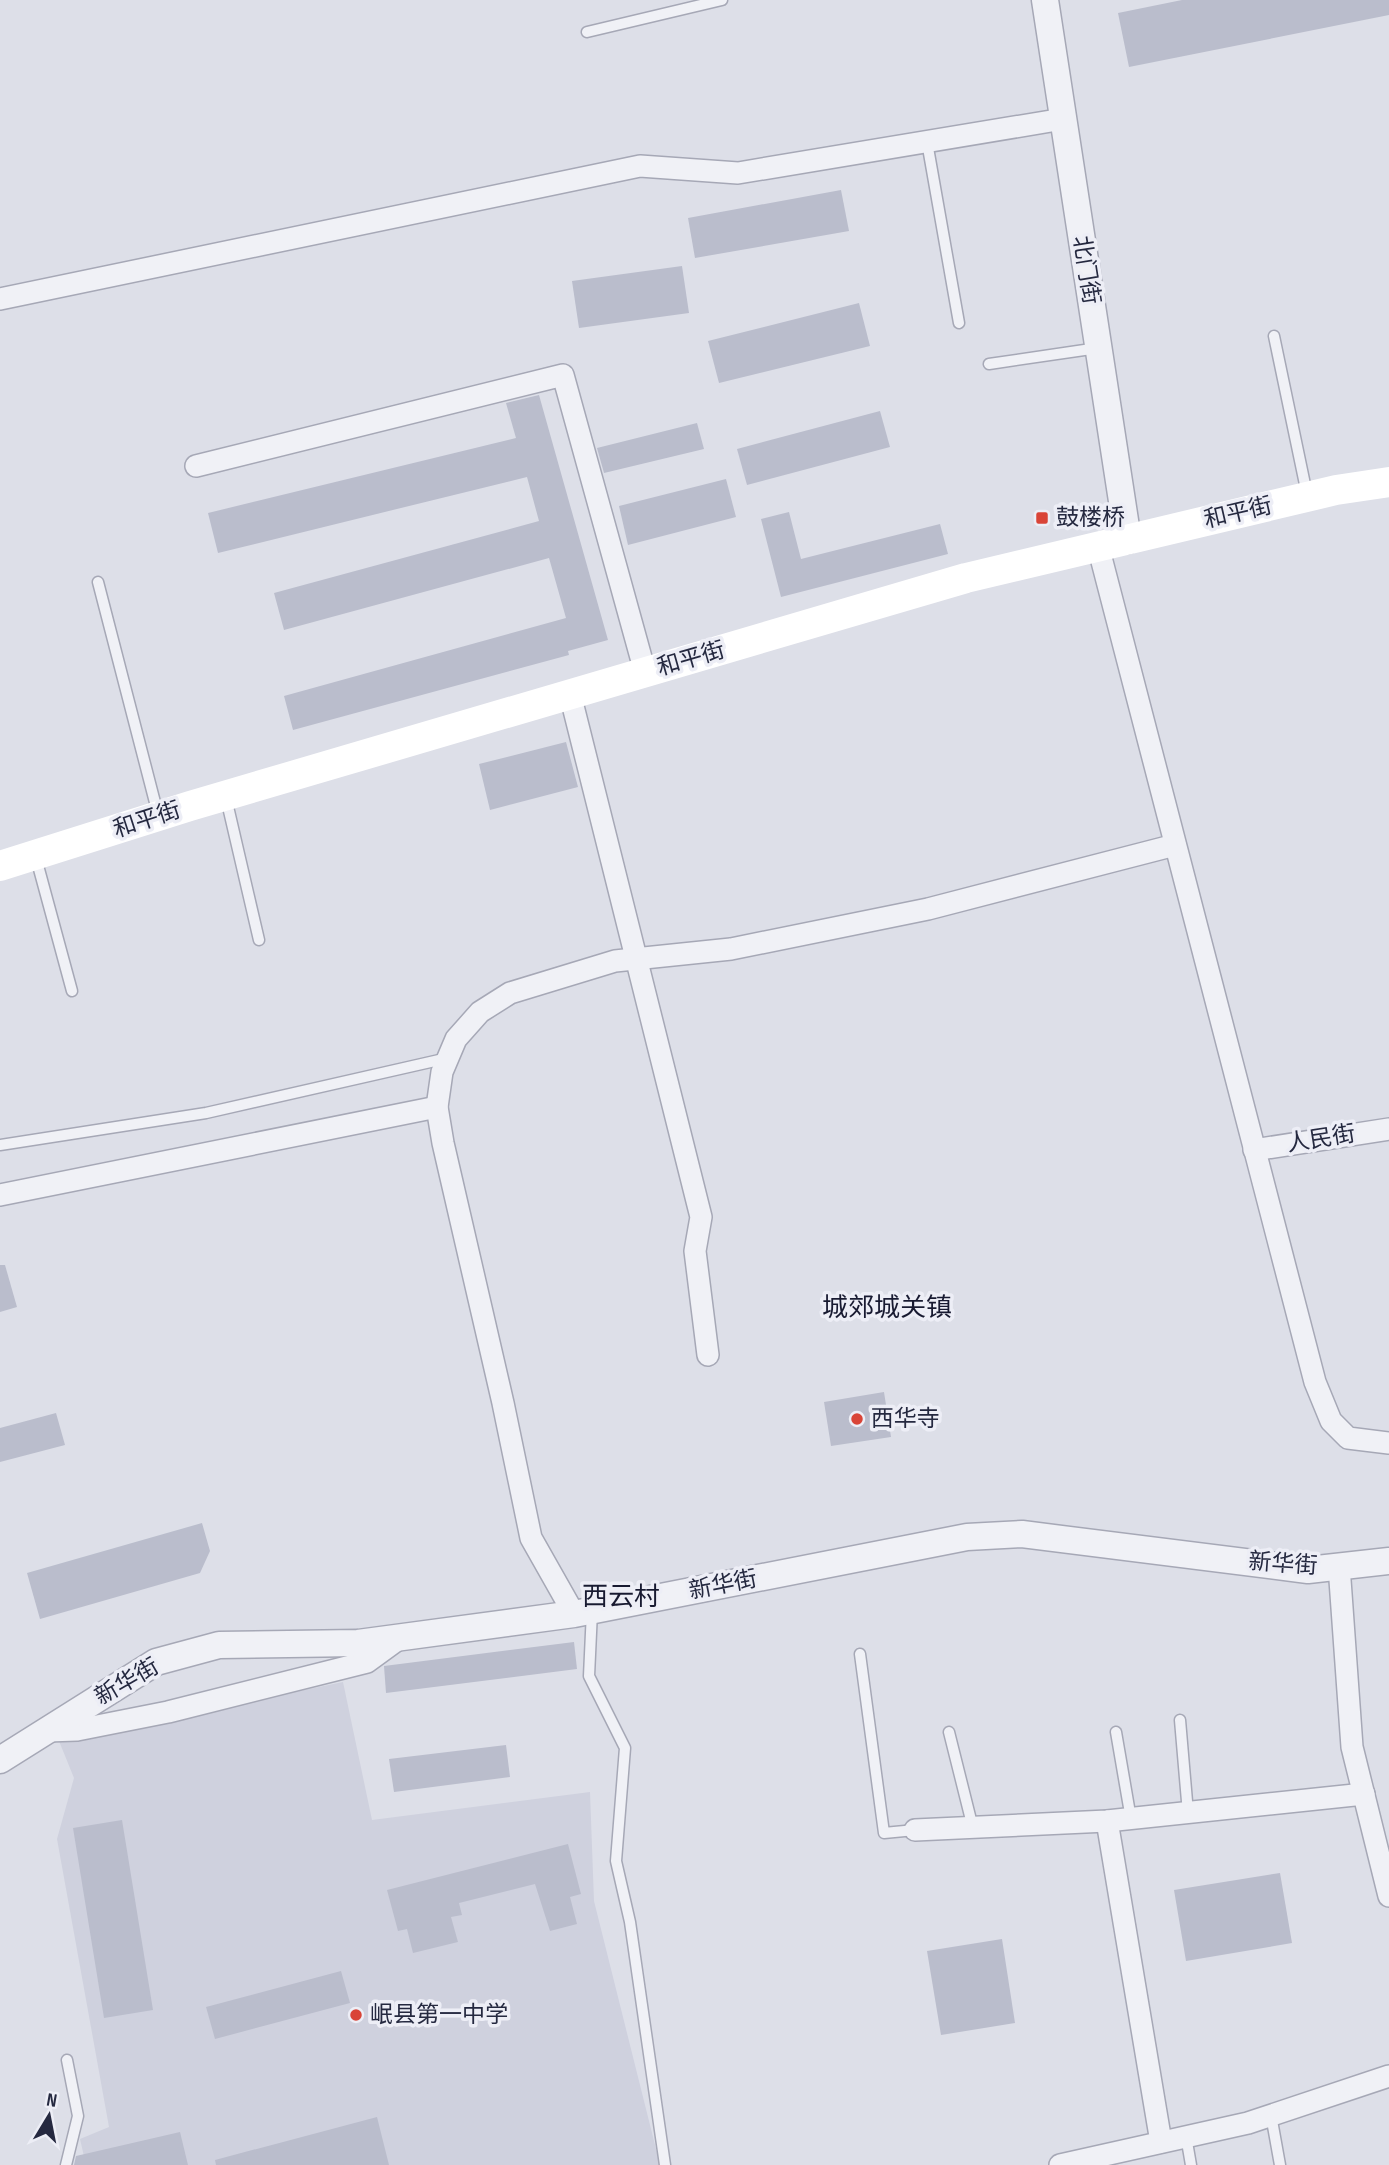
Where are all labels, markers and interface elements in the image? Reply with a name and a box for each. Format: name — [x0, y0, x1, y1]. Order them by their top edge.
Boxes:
street label: 北门街 — [1067, 234, 1105, 306]
street label: 和平街 — [1201, 492, 1275, 534]
place label: 鼓楼桥 — [1056, 504, 1125, 532]
marker: 鼓楼桥 — [1034, 510, 1050, 526]
street label: 和平街 — [654, 636, 728, 682]
street label: 和平街 — [110, 796, 184, 844]
street label: 人民街 — [1285, 1120, 1357, 1158]
district label: 城郊城关镇 — [822, 1293, 952, 1324]
place label: 西华寺 — [871, 1405, 940, 1433]
marker: 西华寺 — [849, 1411, 865, 1427]
street label: 新华街 — [1248, 1548, 1318, 1580]
street label: 新华街 — [686, 1565, 760, 1605]
district label: 西云村 — [582, 1582, 660, 1613]
street label: 新华街 — [90, 1653, 164, 1711]
place label: 岷县第一中学 — [370, 2001, 508, 2029]
marker: 岷县第一中学 — [348, 2007, 364, 2023]
north arrow — [14, 2081, 84, 2151]
text: N — [45, 2089, 59, 2113]

